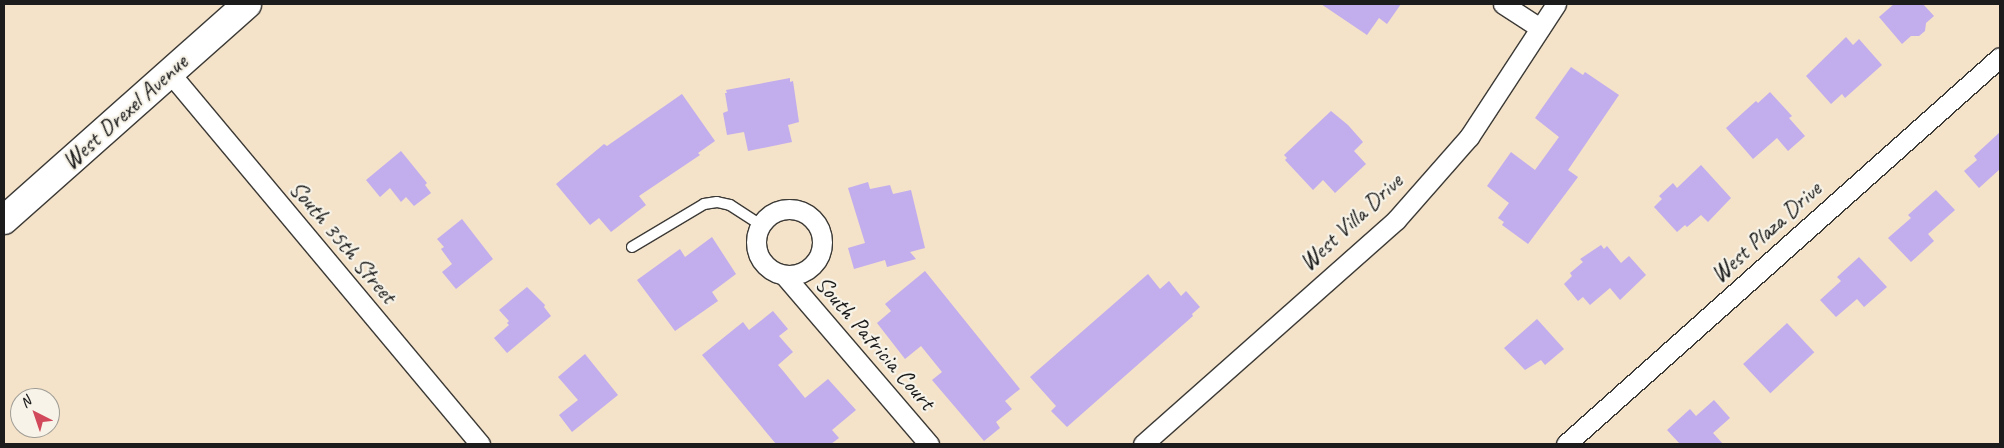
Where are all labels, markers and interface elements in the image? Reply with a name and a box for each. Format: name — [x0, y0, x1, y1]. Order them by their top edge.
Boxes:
street label: West Drexel Avenue — [56, 48, 194, 176]
street label: West Villa Drive — [1294, 167, 1408, 277]
street label: South 35th Street — [283, 175, 403, 309]
street label: West Plaza Drive — [1705, 175, 1827, 289]
street label: South Patricia Court — [808, 269, 942, 417]
north arrow — [10, 388, 60, 438]
text: N — [17, 393, 34, 411]

